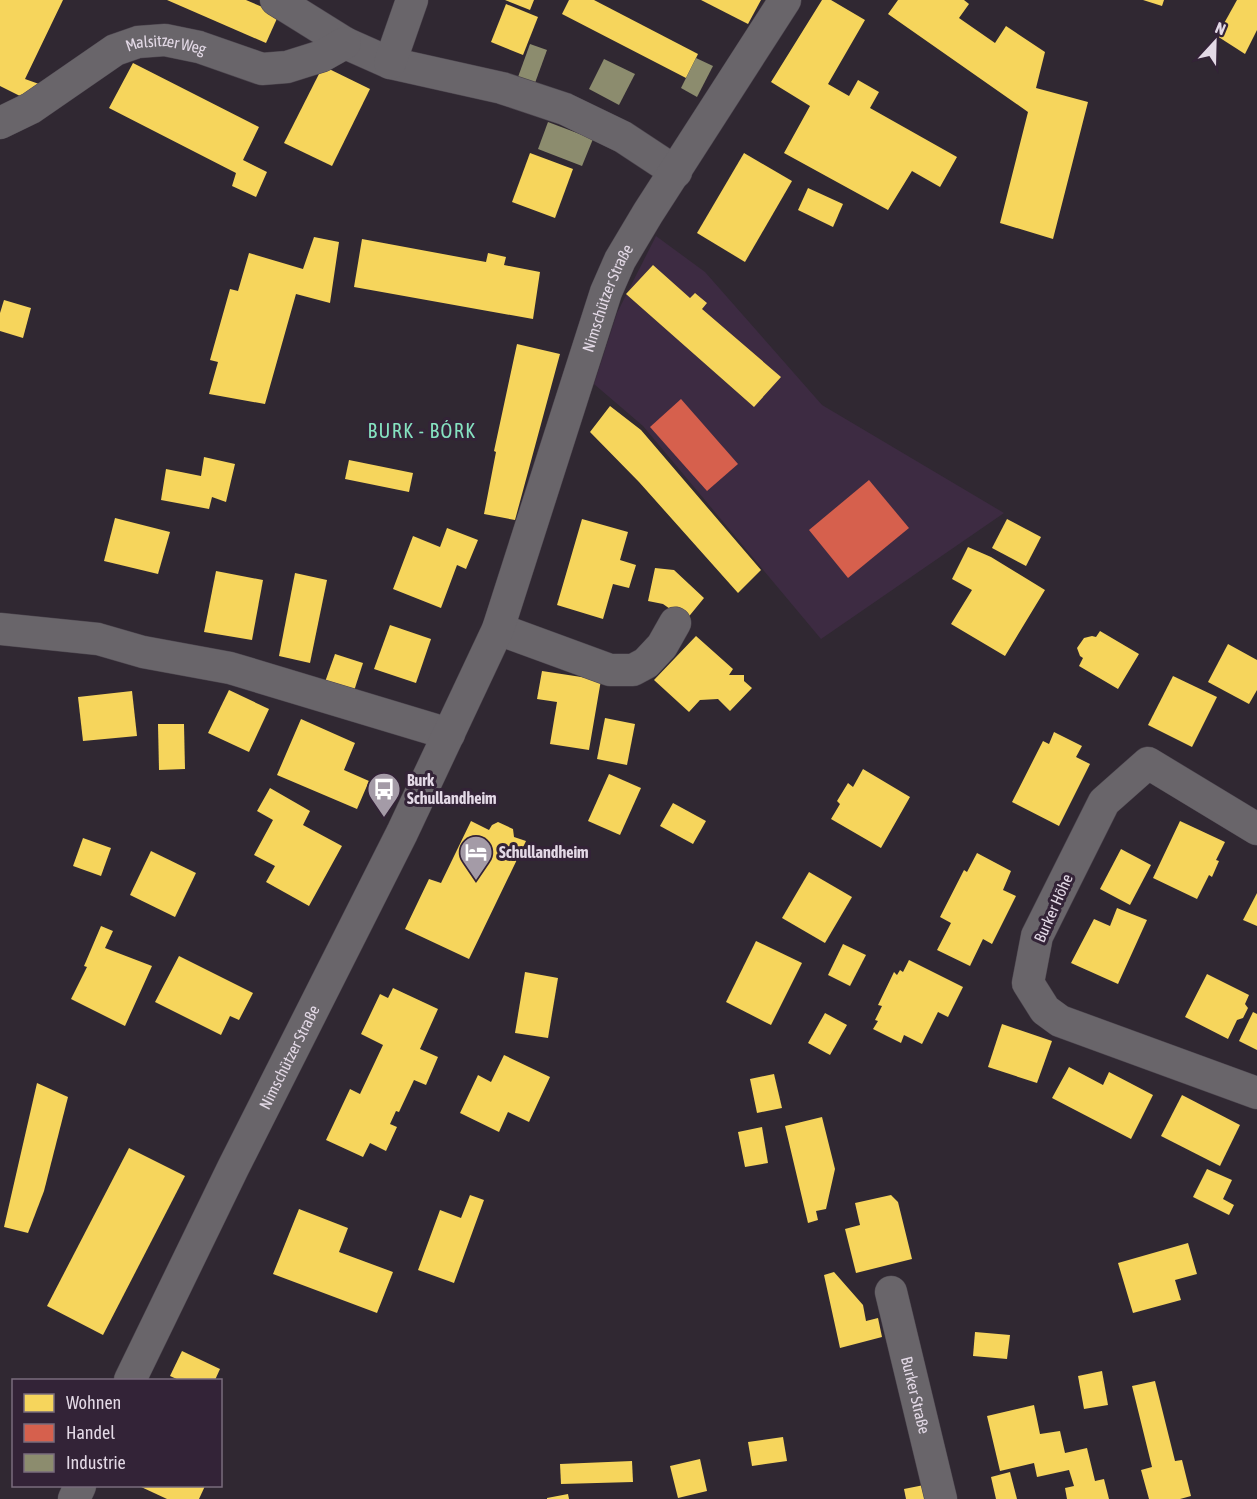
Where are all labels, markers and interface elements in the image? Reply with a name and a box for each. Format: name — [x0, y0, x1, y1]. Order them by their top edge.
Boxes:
north arrow — [1185, 12, 1245, 72]
text: N — [1213, 18, 1228, 38]
street label: Malsitzer Weg — [123, 31, 209, 59]
street label: Nimschützer Straße — [578, 241, 636, 354]
district label: BURK - BÓRK — [367, 419, 477, 442]
bus stop icon: Burk Schullandheim — [366, 771, 402, 818]
place label: Burk Schullandheim — [407, 771, 497, 807]
hotel icon: Schullandheim — [458, 834, 494, 881]
place label: Schullandheim — [499, 843, 589, 861]
street label: Burker Höhe — [1030, 871, 1076, 945]
street label: Nimschützer Straße — [255, 1002, 323, 1112]
street label: Burker Straße — [898, 1355, 934, 1436]
legend — [12, 1379, 222, 1487]
text: Wohnen — [66, 1392, 121, 1413]
text: Handel — [66, 1422, 115, 1443]
text: Industrie — [66, 1452, 126, 1473]

